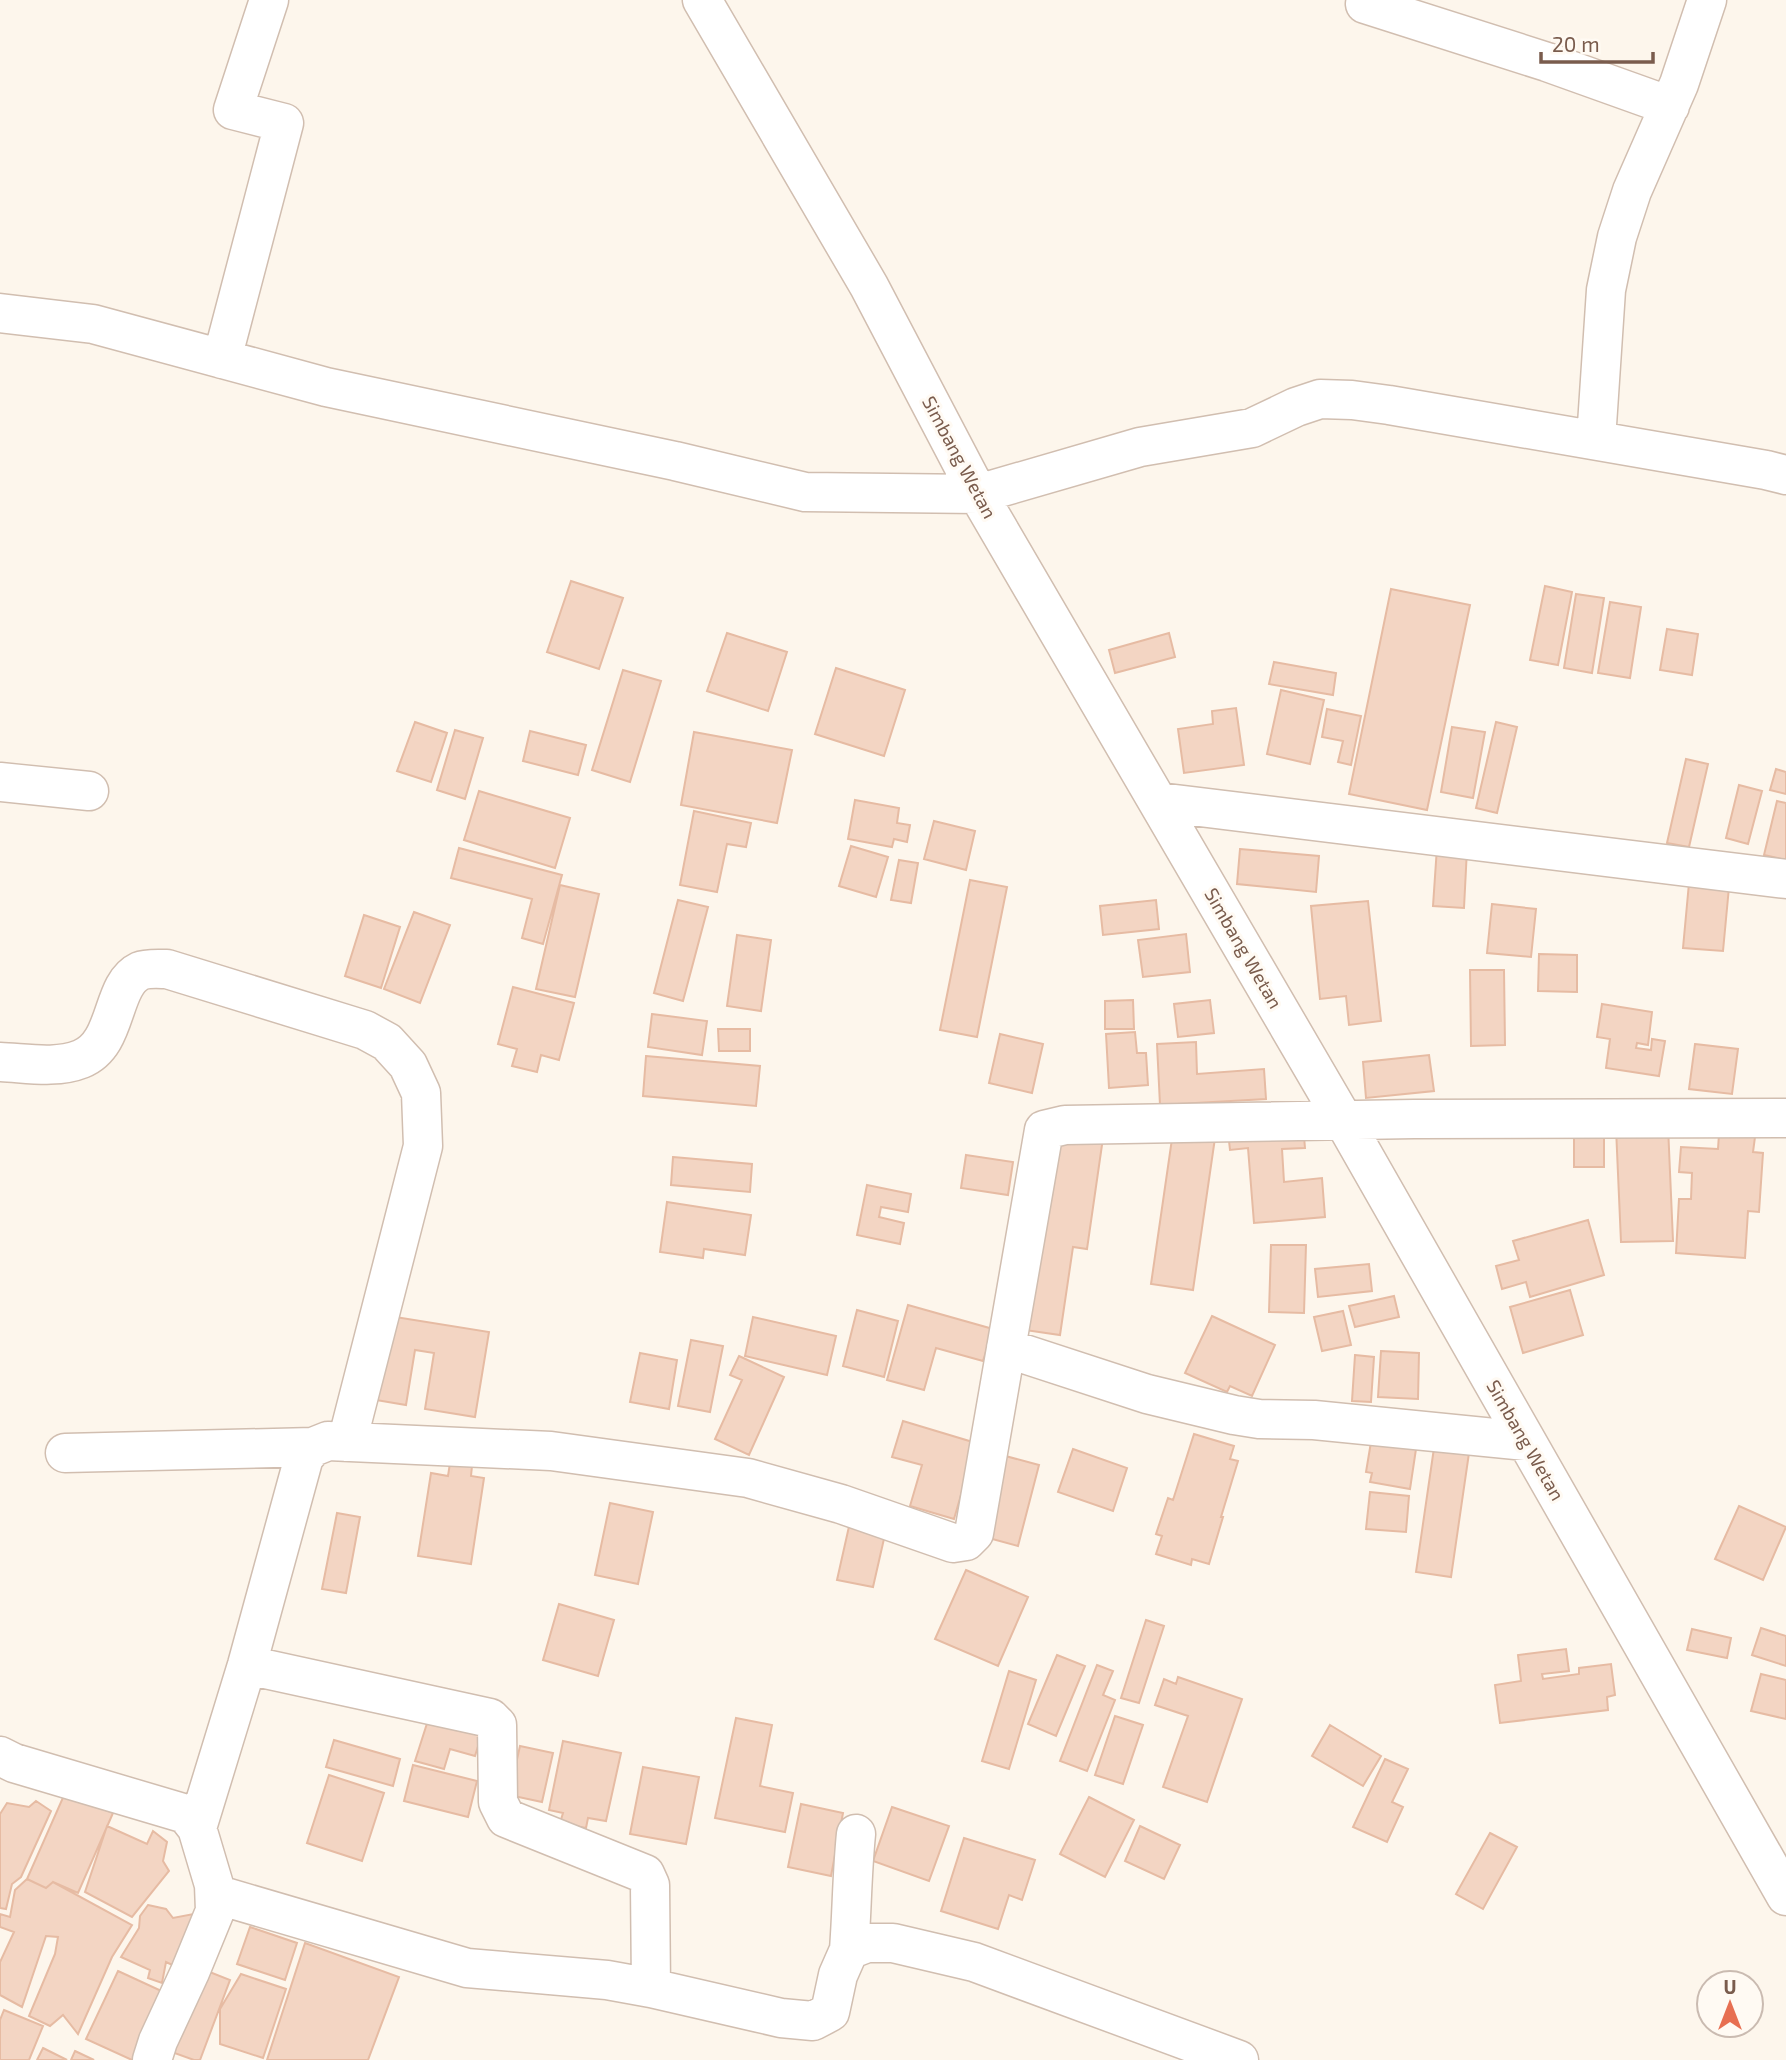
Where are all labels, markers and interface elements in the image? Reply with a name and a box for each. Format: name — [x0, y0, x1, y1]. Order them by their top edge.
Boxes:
scale bar — [1541, 21, 1653, 65]
text: 20 m — [1552, 31, 1600, 56]
street label: Simbang Wetan — [918, 392, 1002, 522]
street label: Simbang Wetan — [1200, 884, 1288, 1012]
street label: Simbang Wetan — [1482, 1376, 1570, 1504]
north arrow — [1695, 1969, 1765, 2039]
text: U — [1723, 1975, 1737, 1998]

